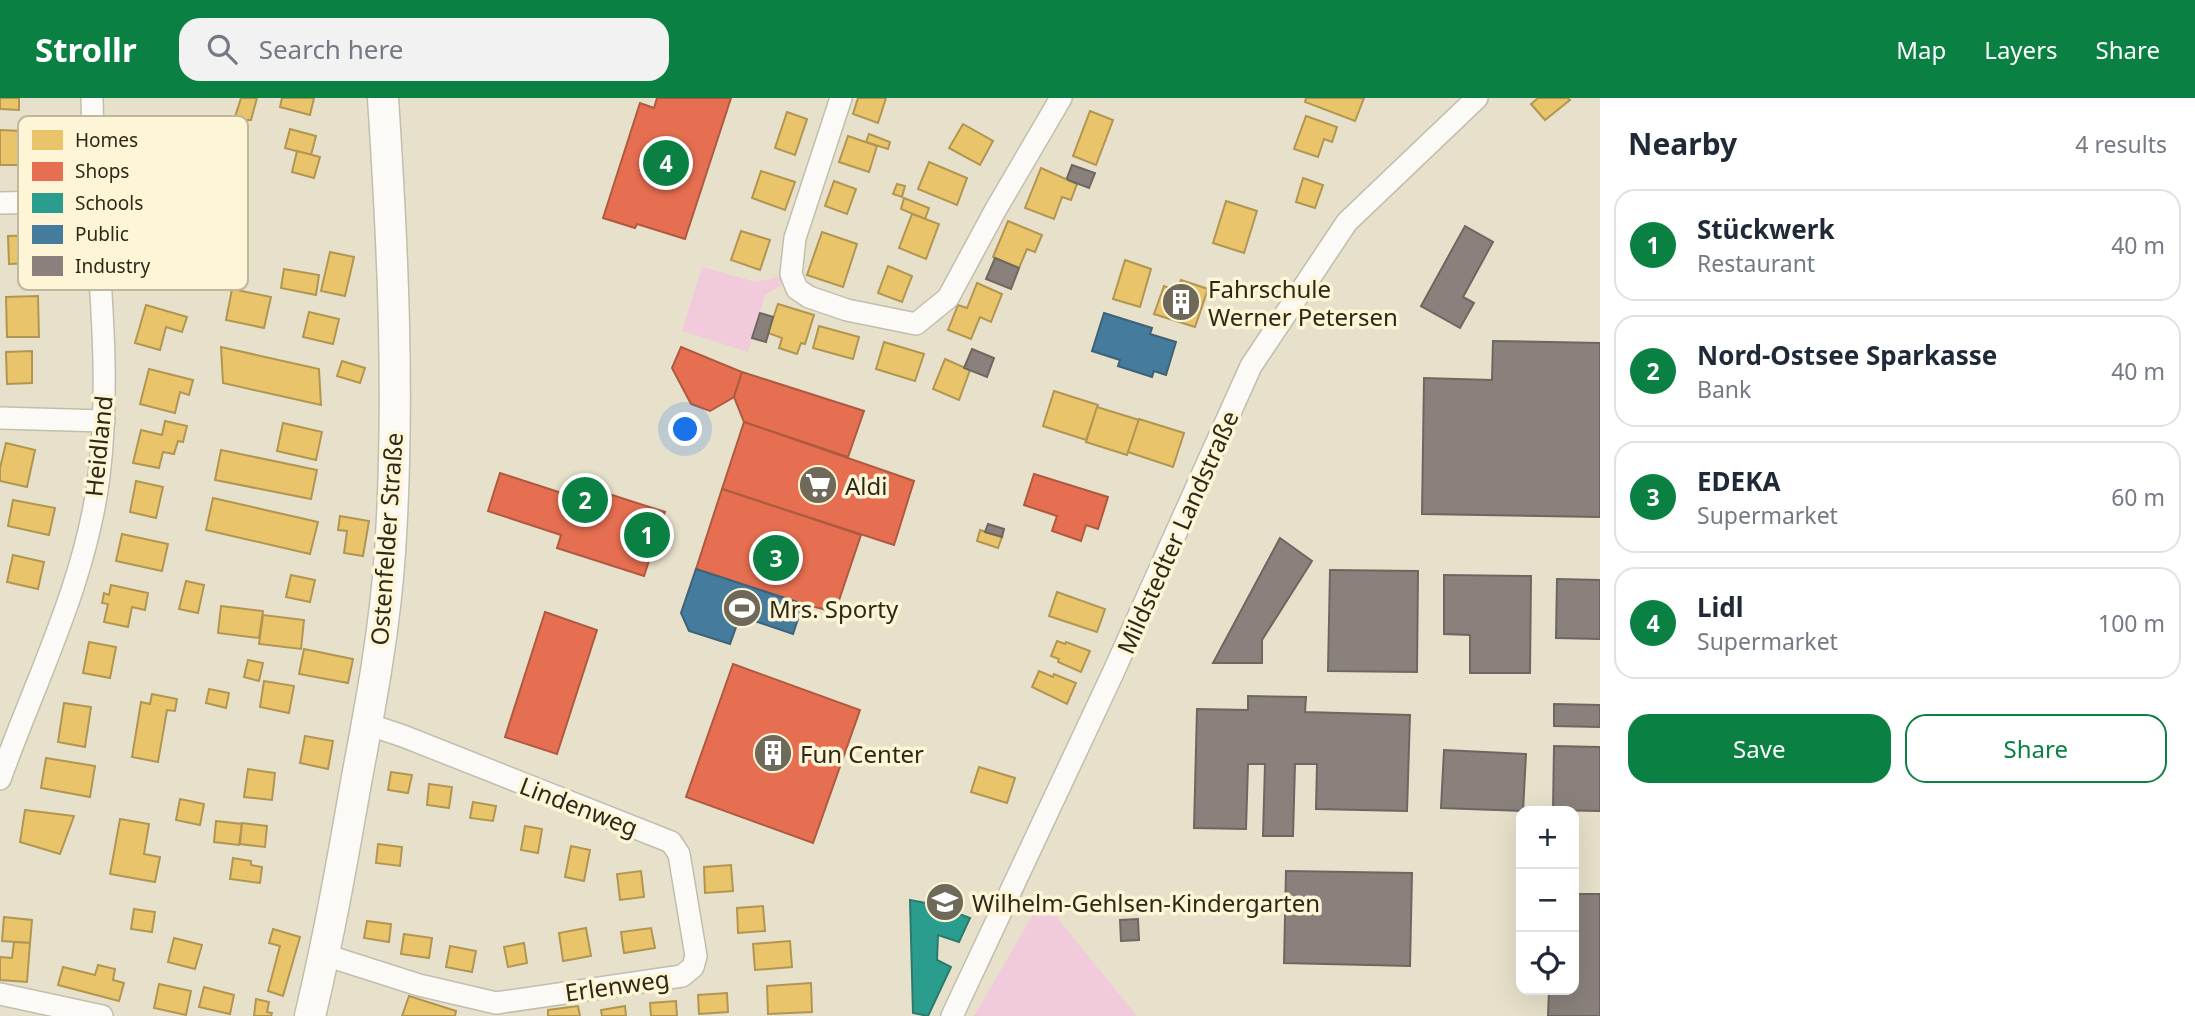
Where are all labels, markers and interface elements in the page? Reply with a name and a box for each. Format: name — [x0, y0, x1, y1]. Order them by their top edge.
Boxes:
search box — [179, 18, 669, 81]
text: Strollr — [35, 27, 137, 72]
icon: search — [203, 30, 241, 68]
text: Search here — [259, 31, 403, 67]
text: Map — [1896, 33, 1946, 66]
text: Layers — [1984, 33, 2058, 66]
text: Share — [2096, 33, 2160, 66]
legend — [18, 116, 248, 290]
text: Nearby — [1628, 123, 1737, 164]
text: Homes — [75, 127, 138, 153]
text: 4 results — [2075, 128, 2167, 160]
pin: 4 — [643, 137, 689, 189]
text: Shops — [75, 158, 129, 184]
text: Schools — [75, 190, 143, 216]
text: Stückwerk — [1697, 211, 1835, 247]
text: Public — [75, 221, 129, 247]
text: 1 — [1646, 229, 1660, 261]
text: 40 m — [2111, 229, 2165, 261]
text: Restaurant — [1697, 247, 1815, 279]
text: Industry — [75, 253, 150, 279]
place label: Fahrschule Werner Petersen — [1208, 272, 1398, 333]
building icon: Fahrschule Werner Petersen — [1160, 281, 1202, 323]
text: Nord-Ostsee Sparkasse — [1697, 337, 1997, 373]
text: 2 — [1646, 355, 1660, 387]
text: 40 m — [2111, 355, 2165, 387]
text: Bank — [1697, 373, 1751, 405]
street label: Heidland — [76, 394, 120, 498]
street label: Mildstedter Landstraße — [1108, 405, 1246, 659]
your location — [668, 412, 702, 446]
street label: Ostenfelder Straße — [362, 432, 410, 646]
text: EDEKA — [1697, 463, 1780, 499]
supermarket icon: Aldi — [797, 464, 839, 506]
place label: Aldi — [845, 469, 887, 502]
pin: 2 — [562, 474, 608, 526]
text: 3 — [1646, 481, 1660, 513]
text: 60 m — [2111, 481, 2165, 513]
text: Supermarket — [1697, 499, 1838, 531]
pin: 1 — [624, 509, 670, 561]
pin: 3 — [753, 532, 799, 584]
sports icon: Mrs. Sporty — [721, 587, 763, 629]
text: Lidl — [1697, 589, 1744, 625]
place label: Mrs. Sporty — [769, 592, 899, 625]
text: 4 — [1646, 607, 1660, 639]
text: 100 m — [2098, 607, 2165, 639]
text: Supermarket — [1697, 625, 1838, 657]
button: Save — [1628, 714, 1891, 783]
button: Share — [1905, 714, 2167, 783]
building icon: Fun Center — [752, 732, 794, 774]
place label: Fun Center — [800, 737, 924, 770]
street label: Lindenweg — [515, 768, 643, 844]
map controls — [1516, 806, 1579, 995]
button: + — [1516, 806, 1579, 869]
button: − — [1516, 869, 1579, 932]
school or university icon: Wilhelm-Gehlsen-Kindergarten — [924, 881, 966, 923]
place label: Wilhelm-Gehlsen-Kindergarten — [972, 886, 1320, 919]
button: locate — [1516, 932, 1579, 995]
street label: Erlenweg — [563, 961, 671, 1009]

